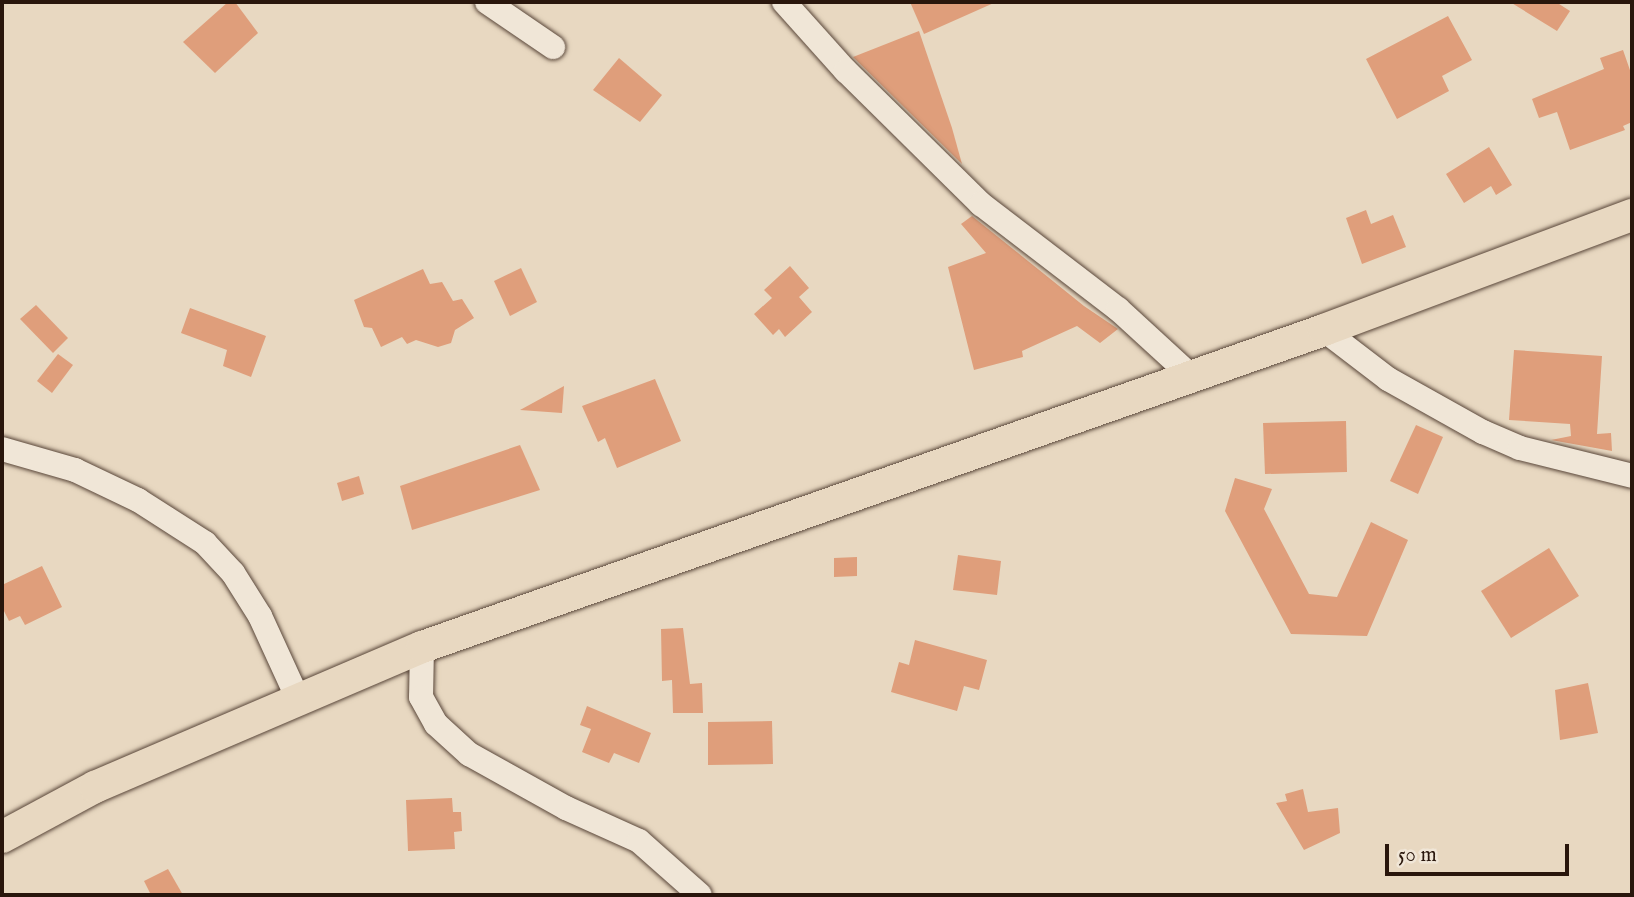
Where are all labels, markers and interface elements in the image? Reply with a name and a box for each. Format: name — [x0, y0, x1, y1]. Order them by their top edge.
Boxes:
scale bar — [1389, 830, 1573, 874]
text: 50 m — [1398, 842, 1437, 869]

